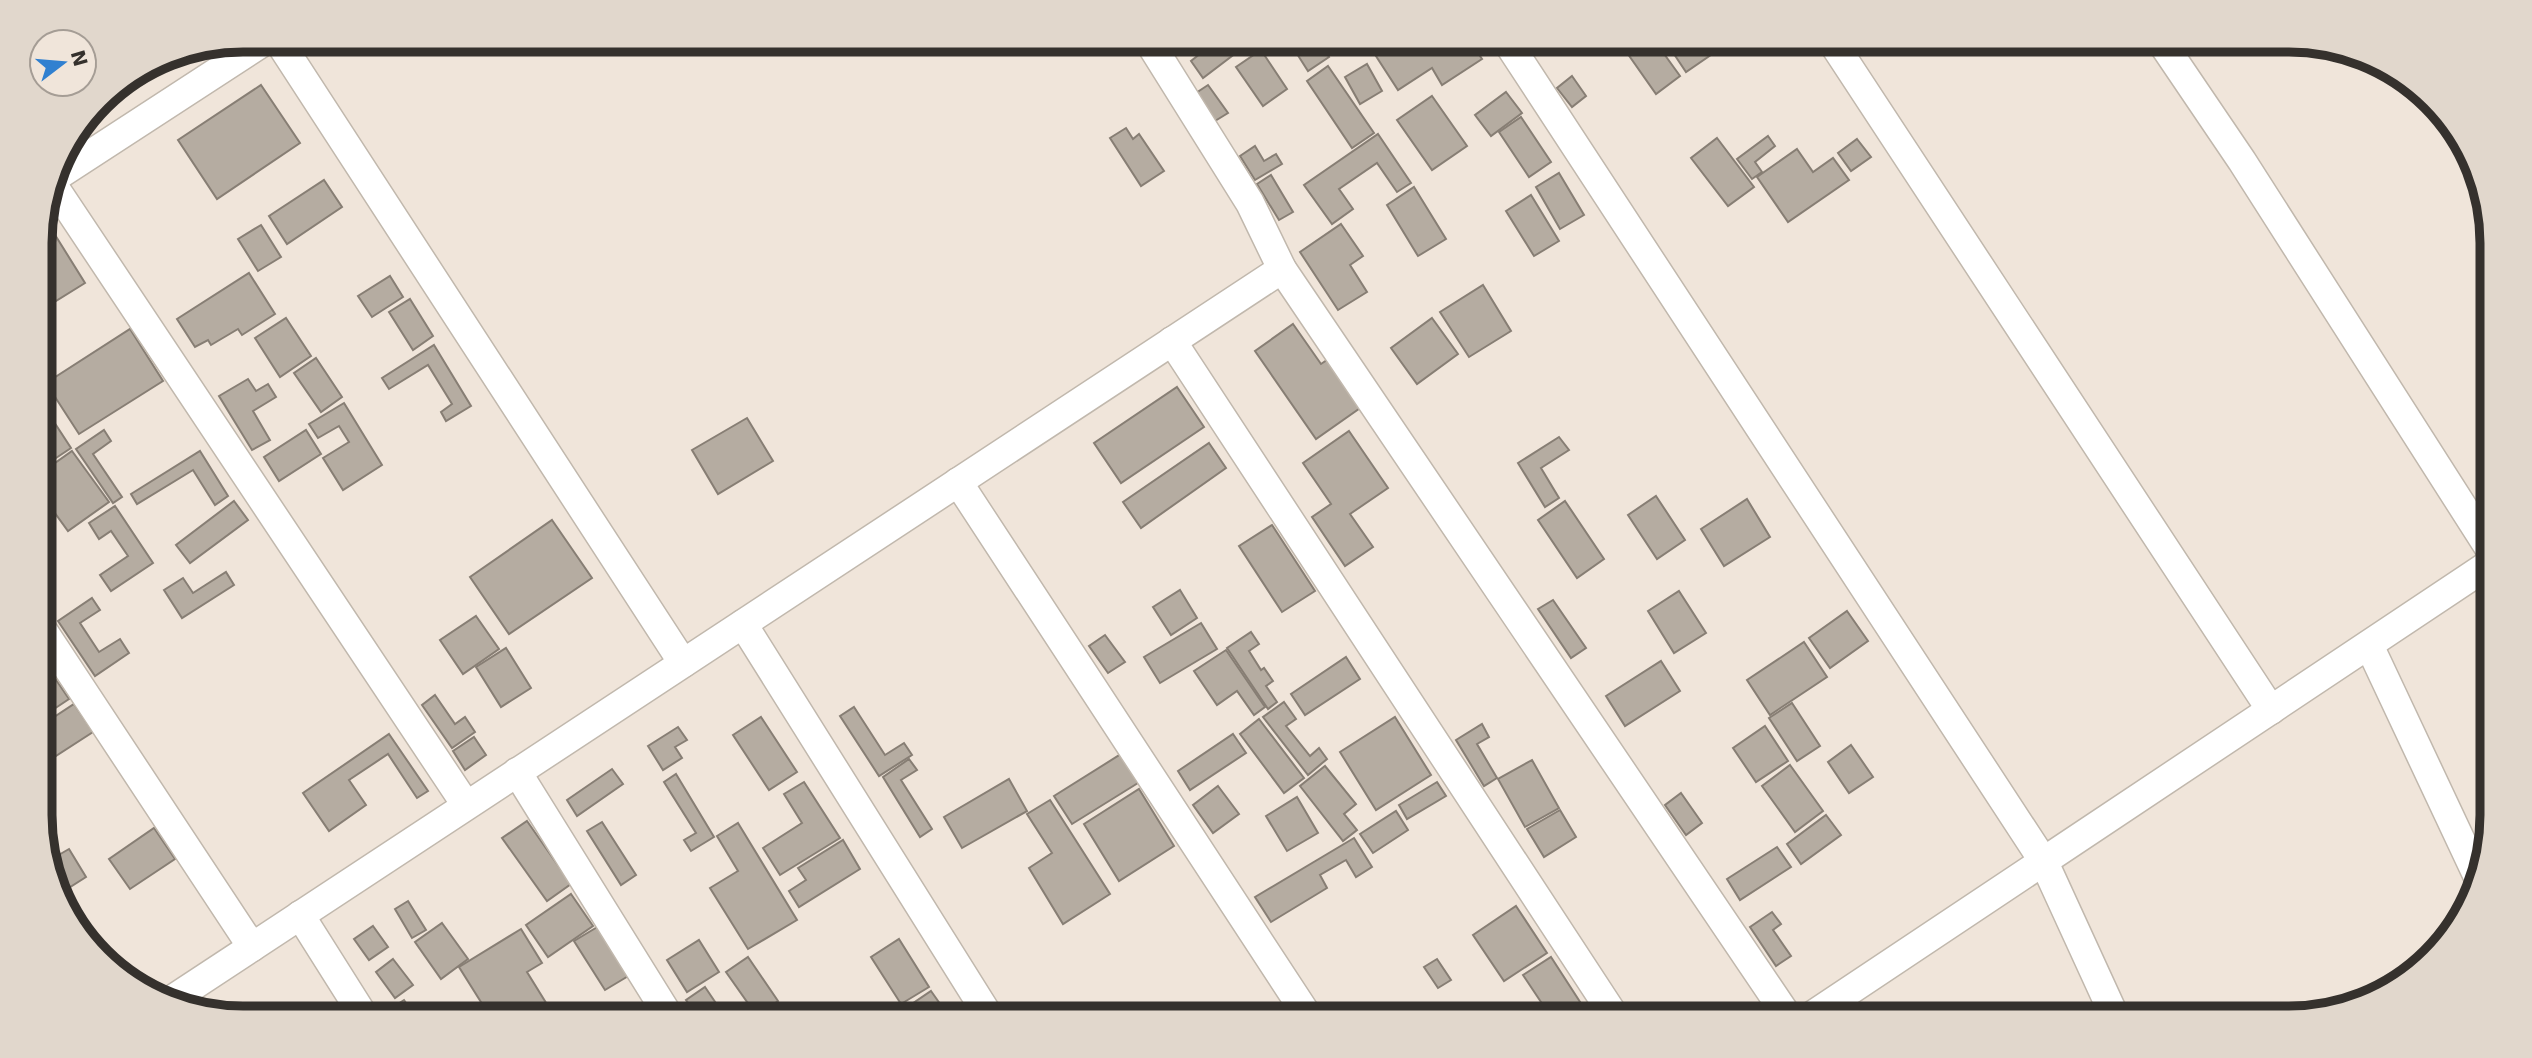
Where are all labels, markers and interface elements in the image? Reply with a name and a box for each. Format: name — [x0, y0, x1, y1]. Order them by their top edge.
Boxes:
north arrow — [28, 28, 98, 98]
text: N — [67, 48, 92, 69]

